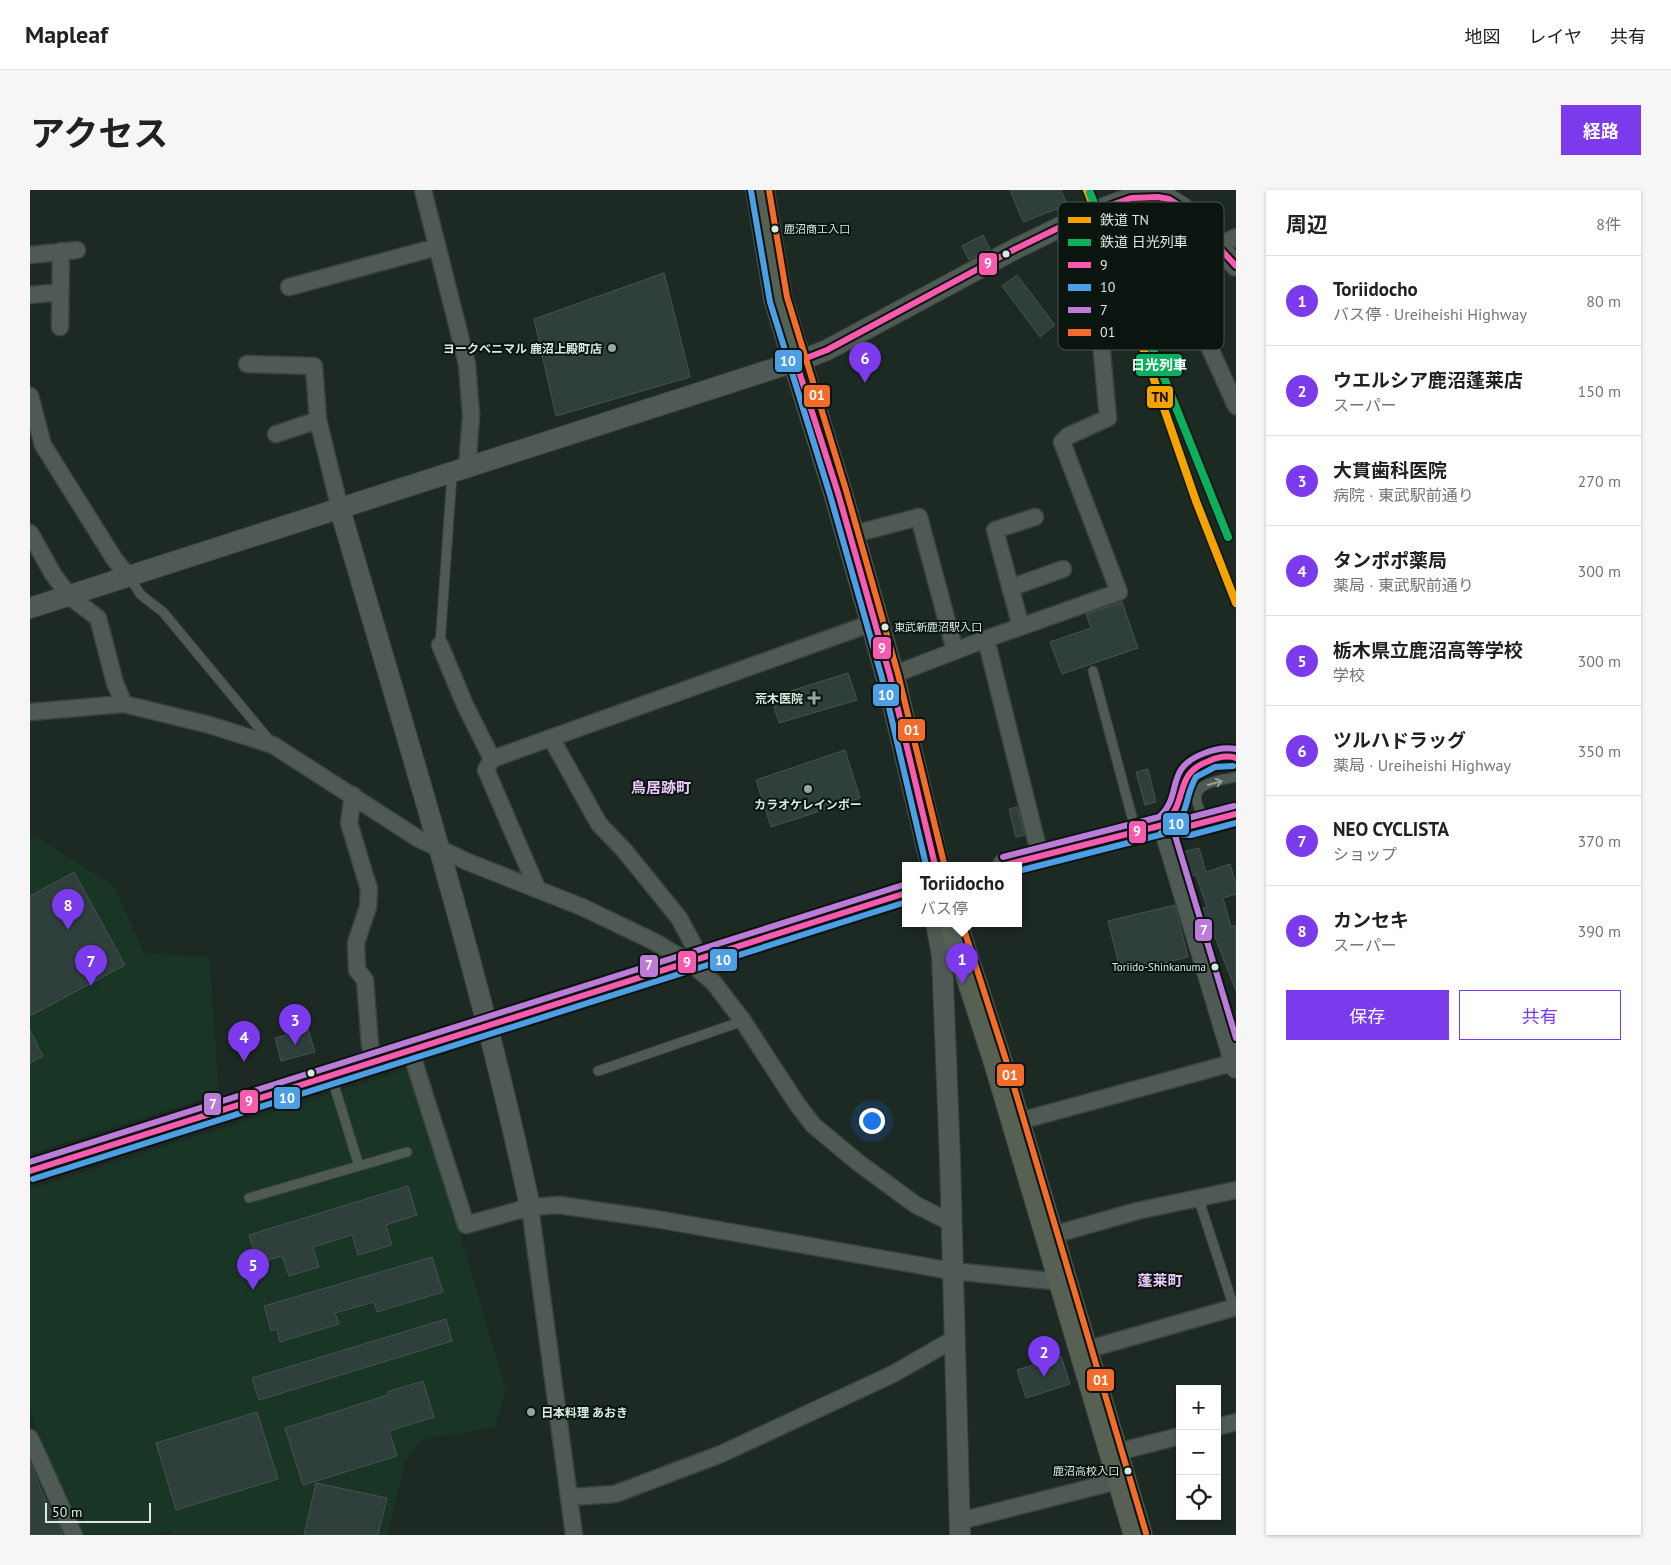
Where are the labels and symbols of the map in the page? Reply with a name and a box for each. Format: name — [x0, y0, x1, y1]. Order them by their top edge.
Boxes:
legend — [1058, 202, 1224, 350]
text: 鉄道 TN — [1100, 211, 1149, 229]
place label: 鹿沼商工入口 — [784, 222, 850, 236]
marker: 鹿沼商工入口 — [770, 224, 780, 234]
text: 鉄道 日光列車 — [1100, 233, 1188, 251]
unlabelled marker — [1001, 249, 1011, 259]
line badge: 9 — [978, 252, 998, 276]
text: 9 — [984, 254, 992, 272]
text: 9 — [1100, 256, 1108, 274]
text: 10 — [1100, 278, 1116, 296]
text: 7 — [1100, 301, 1108, 319]
text: 01 — [1100, 323, 1115, 341]
place label: ヨークベニマル 鹿沼上殿町店 — [443, 341, 602, 356]
marker: ヨークベニマル 鹿沼上殿町店 — [606, 342, 618, 354]
pin: 6 — [849, 342, 881, 383]
line badge: 10 — [774, 349, 803, 373]
text: 10 — [780, 352, 796, 370]
line badge: 日光列車 — [1135, 353, 1183, 377]
text: 日光列車 — [1131, 356, 1187, 374]
line badge: 01 — [803, 384, 831, 408]
line badge: TN — [1146, 385, 1174, 409]
text: 01 — [809, 386, 825, 404]
text: TN — [1151, 388, 1169, 406]
place label: 東武新鹿沼駅入口 — [894, 620, 982, 634]
marker: 東武新鹿沼駅入口 — [880, 622, 890, 632]
line badge: 9 — [872, 636, 892, 660]
text: 9 — [878, 639, 886, 657]
line badge: 10 — [872, 683, 900, 707]
text: 10 — [878, 686, 894, 704]
place label: 荒木医院 — [755, 691, 803, 706]
marker: 荒木医院 — [807, 691, 821, 705]
line badge: 01 — [897, 718, 926, 742]
text: 01 — [904, 721, 920, 739]
one-way arrow — [1207, 777, 1223, 787]
district label: 鳥居跡町 — [631, 778, 691, 797]
marker: カラオケレインボー — [802, 783, 814, 795]
place label: カラオケレインボー — [754, 797, 862, 812]
line badge: 10 — [1162, 812, 1190, 836]
text: 10 — [1168, 815, 1184, 833]
line badge: 9 — [1128, 820, 1147, 844]
text: 9 — [1133, 822, 1141, 840]
pin: 8 — [52, 889, 84, 930]
line badge: 7 — [1194, 918, 1213, 942]
text: 7 — [1200, 921, 1208, 939]
pin: 1 — [946, 943, 978, 984]
pin: 7 — [75, 945, 107, 986]
line badge: 10 — [709, 948, 738, 972]
line badge: 9 — [677, 950, 697, 974]
text: 10 — [715, 951, 731, 969]
text: 9 — [683, 953, 691, 971]
line badge: 7 — [639, 954, 659, 978]
text: 7 — [645, 956, 653, 974]
place label: Toriido-Shinkanuma — [1112, 960, 1206, 974]
marker: Toriido-Shinkanuma — [1210, 962, 1220, 972]
pin: 3 — [279, 1004, 311, 1045]
pin: 4 — [228, 1021, 260, 1062]
line badge: 01 — [996, 1063, 1025, 1087]
text: 01 — [1002, 1066, 1018, 1084]
unlabelled marker — [306, 1068, 316, 1078]
line badge: 10 — [273, 1086, 301, 1110]
line badge: 9 — [239, 1089, 259, 1114]
text: 10 — [279, 1089, 295, 1107]
line badge: 7 — [203, 1092, 222, 1116]
text: 9 — [245, 1092, 253, 1110]
text: 7 — [209, 1095, 217, 1113]
your location — [859, 1108, 885, 1134]
pin: 5 — [237, 1249, 269, 1290]
district label: 蓬莱町 — [1137, 1271, 1183, 1290]
pin: 2 — [1028, 1336, 1060, 1377]
line badge: 01 — [1086, 1368, 1115, 1392]
text: 01 — [1093, 1371, 1109, 1389]
place label: 日本料理 あおき — [541, 1405, 628, 1420]
marker: 日本料理 あおき — [525, 1406, 537, 1418]
place label: 鹿沼高校入口 — [1053, 1464, 1119, 1478]
marker: 鹿沼高校入口 — [1123, 1466, 1133, 1476]
scale bar — [45, 1500, 151, 1523]

